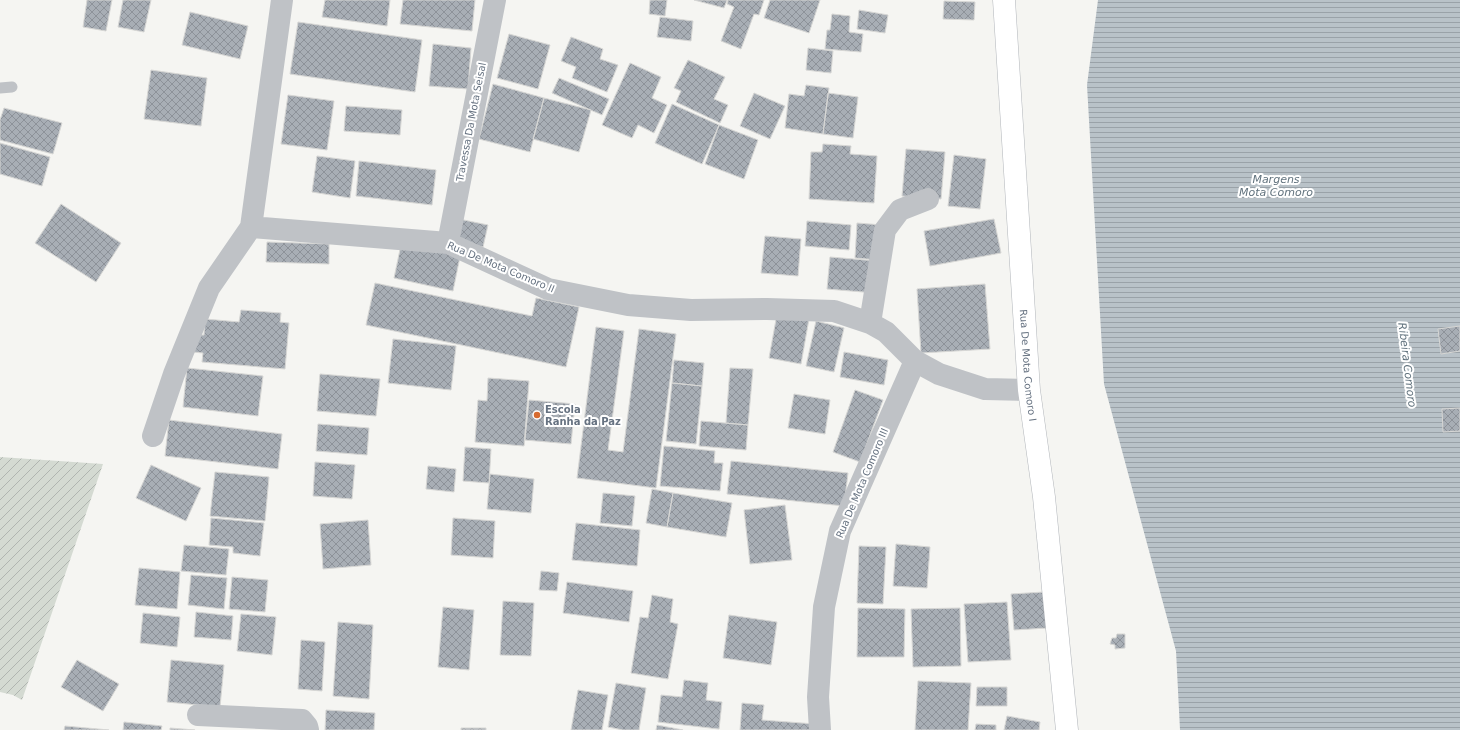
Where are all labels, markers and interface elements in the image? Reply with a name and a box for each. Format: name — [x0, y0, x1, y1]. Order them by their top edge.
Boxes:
street label: Travessa Da Mota Seisal — [454, 62, 488, 183]
water label: Margens Mota Comoro — [1239, 173, 1313, 199]
street label: Rua De Mota Comoro II — [446, 239, 556, 295]
street label: Rua De Mota Comoro I — [1018, 309, 1039, 422]
water label: Ribeira Comoro — [1395, 322, 1419, 408]
place label: Escola Ranha da Paz — [545, 404, 621, 427]
marker: Escola Ranha da Paz — [532, 410, 542, 420]
street label: Rua De Mota Comoro III — [834, 426, 890, 540]

